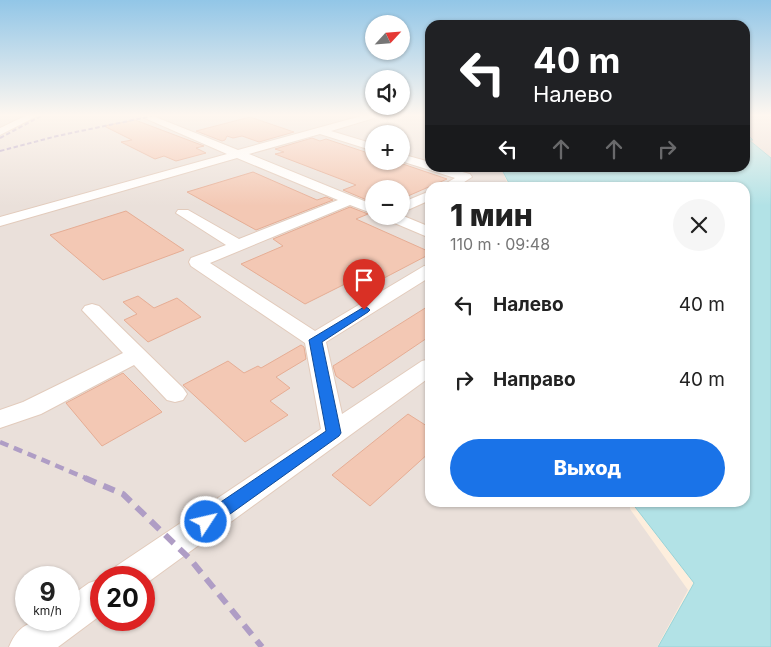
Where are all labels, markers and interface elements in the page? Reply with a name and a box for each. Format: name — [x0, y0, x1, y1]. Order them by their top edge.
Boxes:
north arrow — [365, 15, 410, 60]
map controls — [365, 15, 410, 225]
text: 40 m — [533, 39, 621, 81]
icon: left — [450, 40, 515, 105]
button: sound — [365, 70, 410, 115]
text: Налево — [533, 81, 613, 107]
button: + — [365, 125, 410, 170]
icon: left — [494, 135, 522, 163]
icon: ahead — [547, 135, 575, 163]
icon: ahead — [600, 135, 628, 163]
icon: right — [653, 135, 681, 163]
button: − — [365, 180, 410, 225]
text: 1 мин — [450, 197, 533, 233]
button: close — [673, 199, 725, 251]
text: 110 m · 09:48 — [450, 234, 550, 254]
pin — [343, 259, 385, 310]
icon: arrive — [350, 266, 378, 294]
icon: left — [450, 291, 478, 319]
text: Налево — [493, 293, 564, 316]
text: 40 m — [679, 293, 725, 316]
icon: right — [450, 366, 478, 394]
text: Направо — [493, 368, 576, 391]
text: 40 m — [679, 368, 725, 391]
button: Выход — [450, 439, 725, 497]
position arrow — [179, 495, 231, 547]
speed limit sign: 20 — [90, 566, 155, 631]
text: 9 — [39, 577, 56, 607]
text: km/h — [33, 603, 62, 618]

